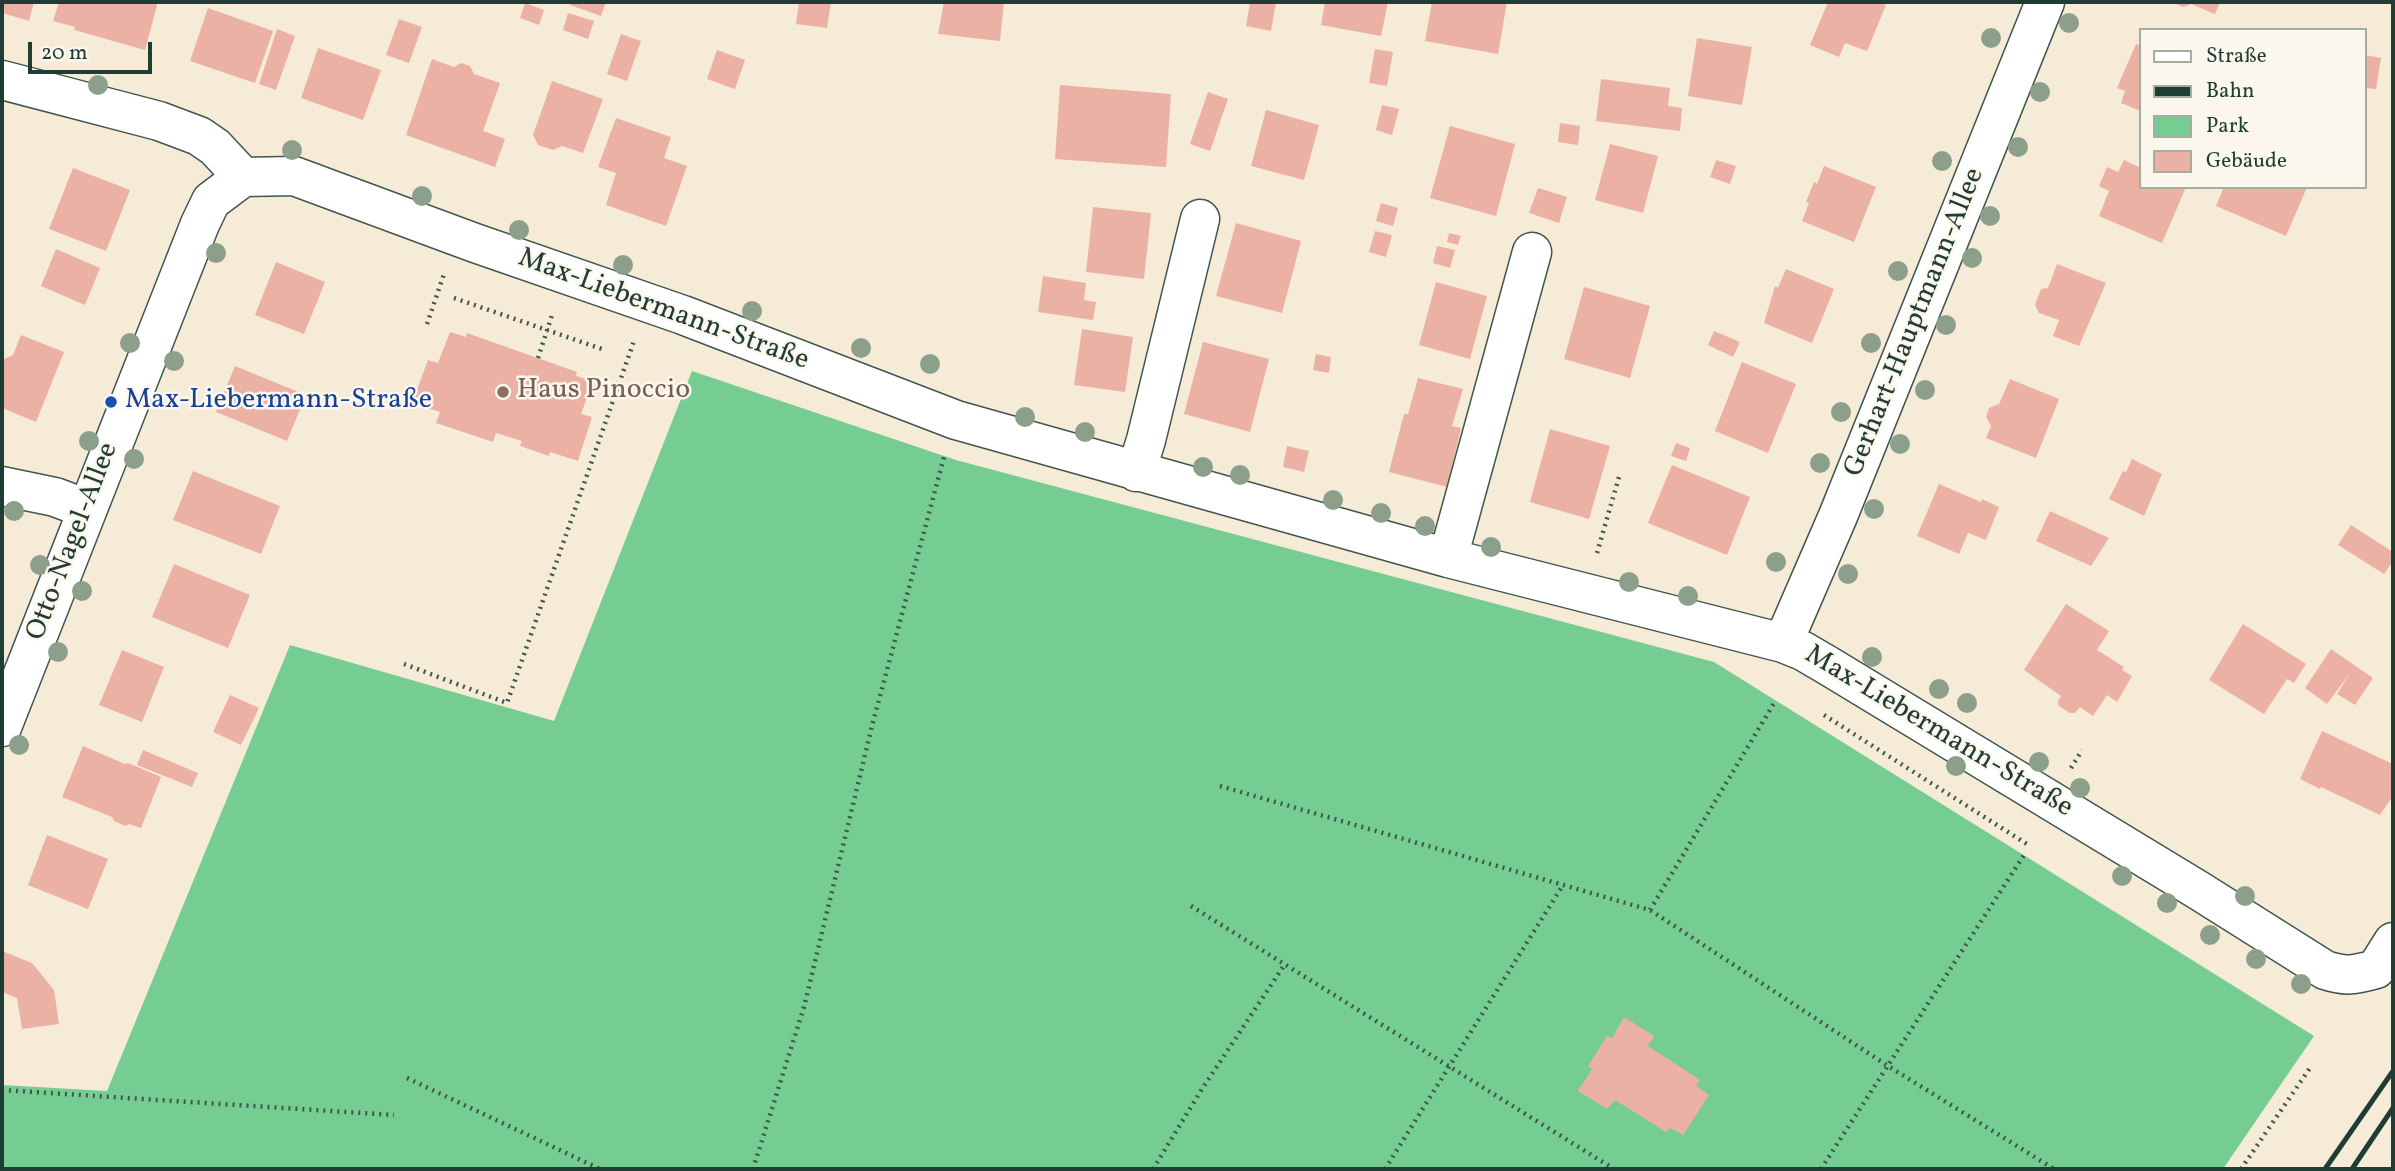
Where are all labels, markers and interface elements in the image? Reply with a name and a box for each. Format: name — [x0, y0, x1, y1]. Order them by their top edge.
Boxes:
scale bar — [32, 28, 156, 72]
legend — [2140, 28, 2367, 189]
text: 20 m — [41, 39, 87, 68]
text: Straße — [2206, 42, 2267, 71]
text: Bahn — [2206, 77, 2255, 106]
text: Park — [2206, 112, 2249, 141]
text: Gebäude — [2206, 147, 2287, 176]
street label: Gerhart-Hauptmann-Allee — [1839, 164, 1993, 482]
street label: Max-Liebermann-Straße — [513, 243, 813, 379]
place label: Haus Pinoccio — [517, 375, 690, 409]
marker: Haus Pinoccio — [495, 384, 511, 400]
place label: Max-Liebermann-Straße — [125, 385, 432, 419]
marker: Max-Liebermann-Straße — [103, 394, 119, 410]
street label: Otto-Nagel-Allee — [21, 438, 127, 646]
street label: Max-Liebermann-Straße — [1798, 640, 2078, 826]

